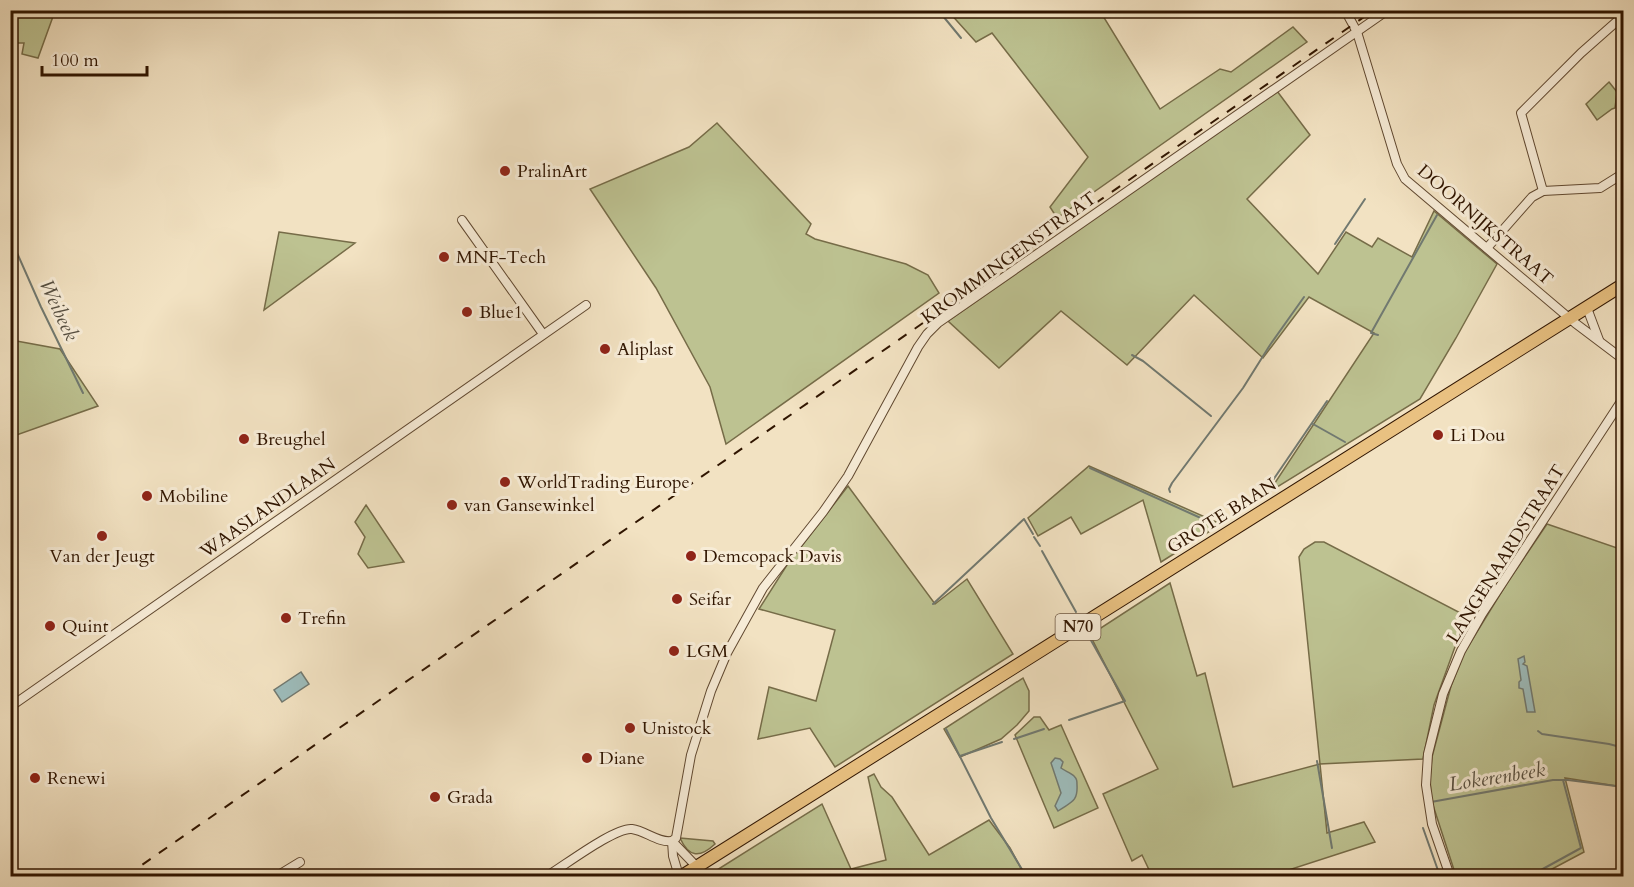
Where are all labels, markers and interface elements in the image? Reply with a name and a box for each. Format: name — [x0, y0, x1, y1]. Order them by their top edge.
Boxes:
scale bar — [42, 39, 147, 77]
text: 100 m — [51, 48, 99, 73]
place label: PralinArt — [517, 159, 587, 184]
street label: DOORNIJKSTRAAT — [1412, 159, 1558, 291]
marker: PralinArt — [498, 164, 512, 178]
street label: KROMMINGENSTRAAT — [916, 186, 1102, 330]
place label: MNF-Tech — [456, 245, 546, 270]
marker: MNF-Tech — [437, 250, 451, 264]
water label: Weibeek — [33, 275, 85, 345]
place label: Blue1 — [479, 300, 523, 325]
marker: Blue1 — [460, 305, 474, 319]
place label: Aliplast — [617, 337, 673, 362]
marker: Aliplast — [598, 342, 612, 356]
place label: Li Dou — [1450, 423, 1505, 448]
place label: Breughel — [256, 427, 326, 452]
marker: Li Dou — [1431, 428, 1445, 442]
marker: Breughel — [237, 432, 251, 446]
street label: WAASLANDLAAN — [194, 451, 341, 565]
street label: LANGENAARDSTRAAT — [1441, 460, 1571, 648]
place label: WorldTrading Europe — [516, 470, 690, 495]
street label: GROTE BAAN — [1163, 472, 1282, 560]
marker: WorldTrading Europe — [498, 475, 512, 489]
place label: Mobiline — [159, 484, 228, 509]
marker: Mobiline — [140, 489, 154, 503]
place label: van Gansewinkel — [464, 493, 595, 518]
marker: van Gansewinkel — [445, 498, 459, 512]
marker: Van der Jeugt — [95, 529, 109, 543]
place label: Van der Jeugt — [49, 544, 155, 569]
place label: Demcopack Davis — [703, 544, 842, 569]
marker: Demcopack Davis — [684, 549, 698, 563]
place label: Seifar — [689, 587, 732, 612]
marker: Seifar — [670, 592, 684, 606]
place label: Trefin — [298, 606, 347, 631]
marker: Trefin — [279, 611, 293, 625]
place label: Quint — [62, 614, 109, 639]
road number: N70 — [1056, 614, 1100, 640]
marker: Quint — [43, 619, 57, 633]
place label: LGM — [686, 639, 728, 664]
marker: LGM — [667, 644, 681, 658]
place label: Unistock — [642, 716, 712, 741]
marker: Unistock — [623, 721, 637, 735]
place label: Diane — [599, 746, 645, 771]
marker: Diane — [580, 751, 594, 765]
water label: Lokerenbeek — [1447, 756, 1547, 798]
place label: Renewi — [47, 766, 106, 791]
marker: Renewi — [28, 771, 42, 785]
place label: Grada — [447, 785, 493, 810]
marker: Grada — [428, 790, 442, 804]

